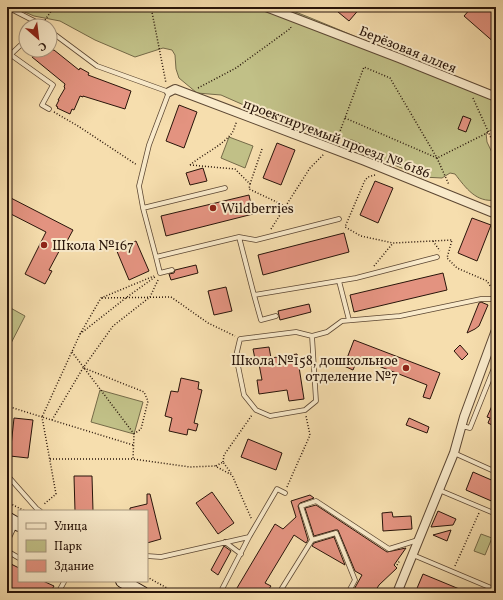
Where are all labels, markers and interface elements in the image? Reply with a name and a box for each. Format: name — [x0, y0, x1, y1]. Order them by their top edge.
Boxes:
north arrow — [18, 18, 58, 58]
street label: Берёзовая аллея — [356, 22, 459, 79]
text: С — [35, 37, 49, 54]
street label: проектируемый проезд № 6186 — [240, 95, 433, 184]
place label: Wildberries — [221, 200, 294, 219]
marker: Wildberries — [208, 203, 218, 213]
place label: Школа №167 — [52, 237, 134, 256]
marker: Школа №167 — [39, 240, 49, 250]
place label: Школа №158, дошкольное отделение №7 — [231, 352, 398, 387]
marker: Школа №158, дошкольное отделение №7 — [401, 363, 411, 373]
legend — [18, 510, 148, 582]
text: Улица — [54, 519, 87, 535]
text: Парк — [54, 539, 82, 555]
text: Здание — [54, 559, 94, 575]

